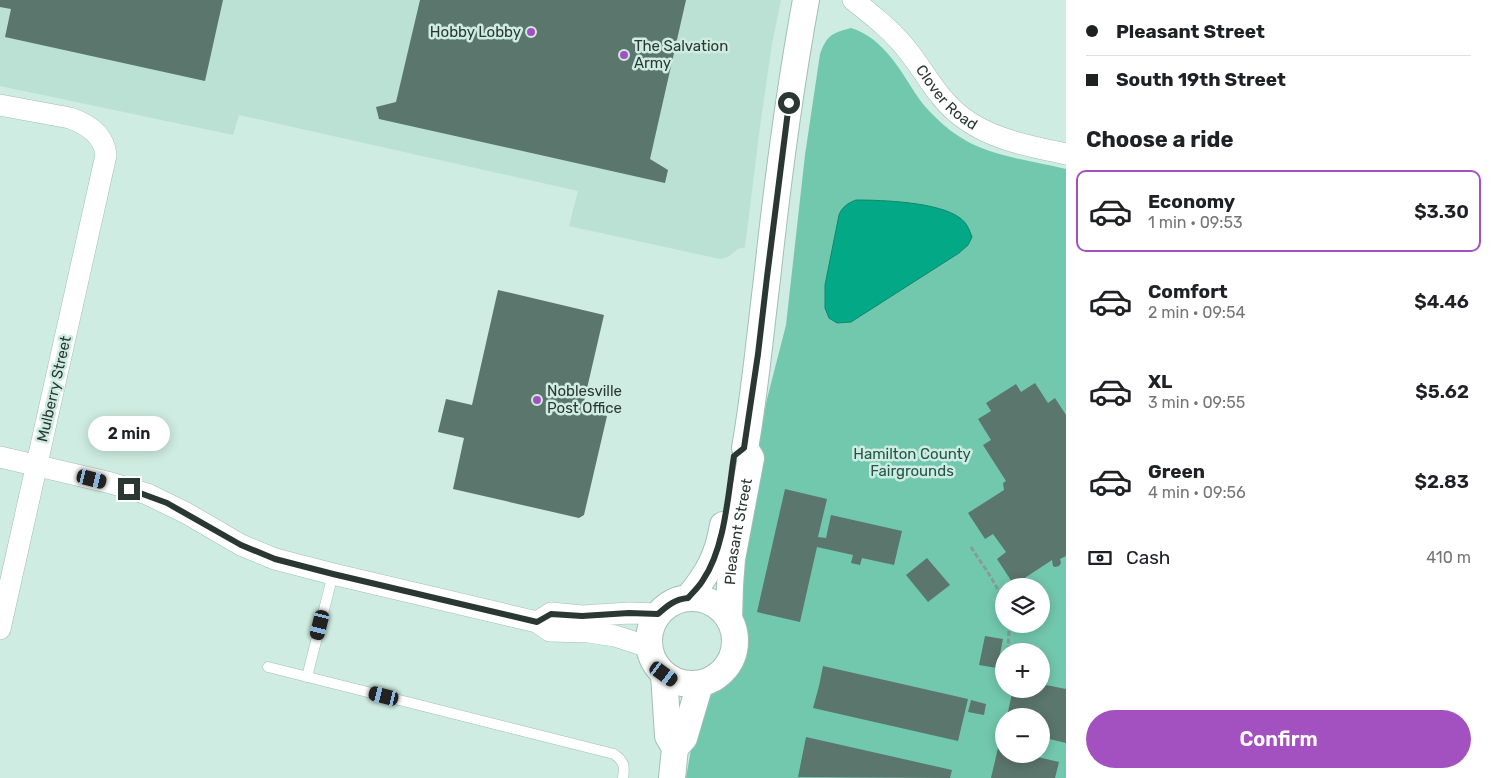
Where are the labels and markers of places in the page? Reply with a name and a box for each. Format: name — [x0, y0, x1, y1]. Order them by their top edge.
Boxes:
place label: Hobby Lobby — [430, 23, 521, 41]
marker: Hobby Lobby — [525, 26, 537, 38]
place label: The Salvation Army — [634, 37, 728, 72]
marker: The Salvation Army — [618, 49, 630, 61]
place label: Noblesville Post Office — [547, 382, 622, 417]
marker: Noblesville Post Office — [531, 394, 543, 406]

